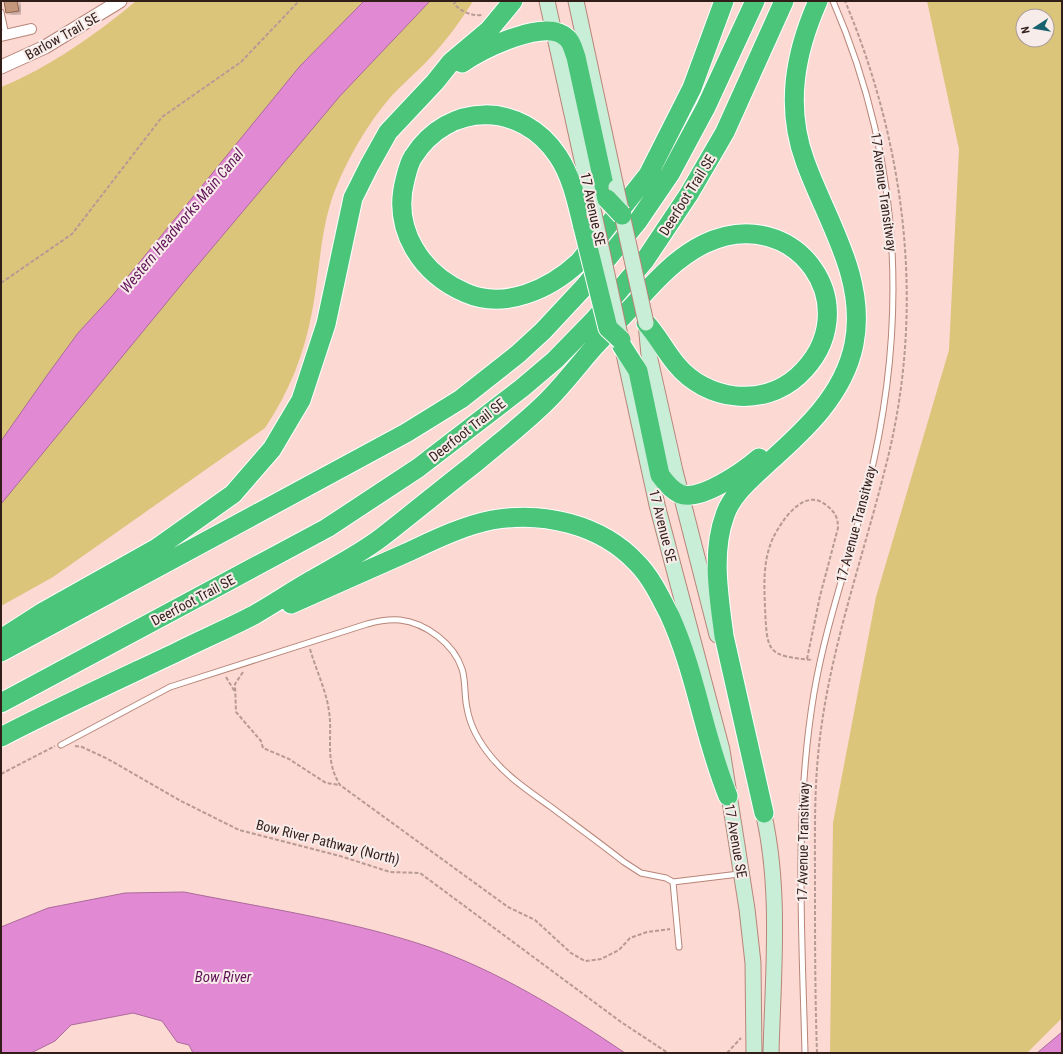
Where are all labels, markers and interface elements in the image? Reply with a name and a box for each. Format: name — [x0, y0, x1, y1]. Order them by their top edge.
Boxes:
north arrow — [1015, 8, 1055, 48]
street label: Barlow Trail SE — [22, 9, 102, 63]
text: N — [1019, 25, 1033, 35]
street label: 17 Avenue Transitway — [868, 132, 900, 253]
water label: Western Headworks Main Canal — [116, 145, 248, 297]
street label: Deerfoot Trail SE — [656, 152, 718, 238]
street label: 17 Avenue SE — [577, 171, 609, 247]
street label: Deerfoot Trail SE — [426, 395, 508, 465]
street label: 17 Avenue Transitway — [833, 464, 879, 584]
street label: 17 Avenue SE — [646, 488, 680, 564]
street label: Deerfoot Trail SE — [148, 571, 238, 629]
street label: 17 Avenue Transitway — [794, 782, 812, 902]
street label: 17 Avenue SE — [722, 803, 750, 879]
street label: Bow River Pathway (North) — [254, 816, 402, 869]
water label: Bow River — [195, 968, 252, 986]

